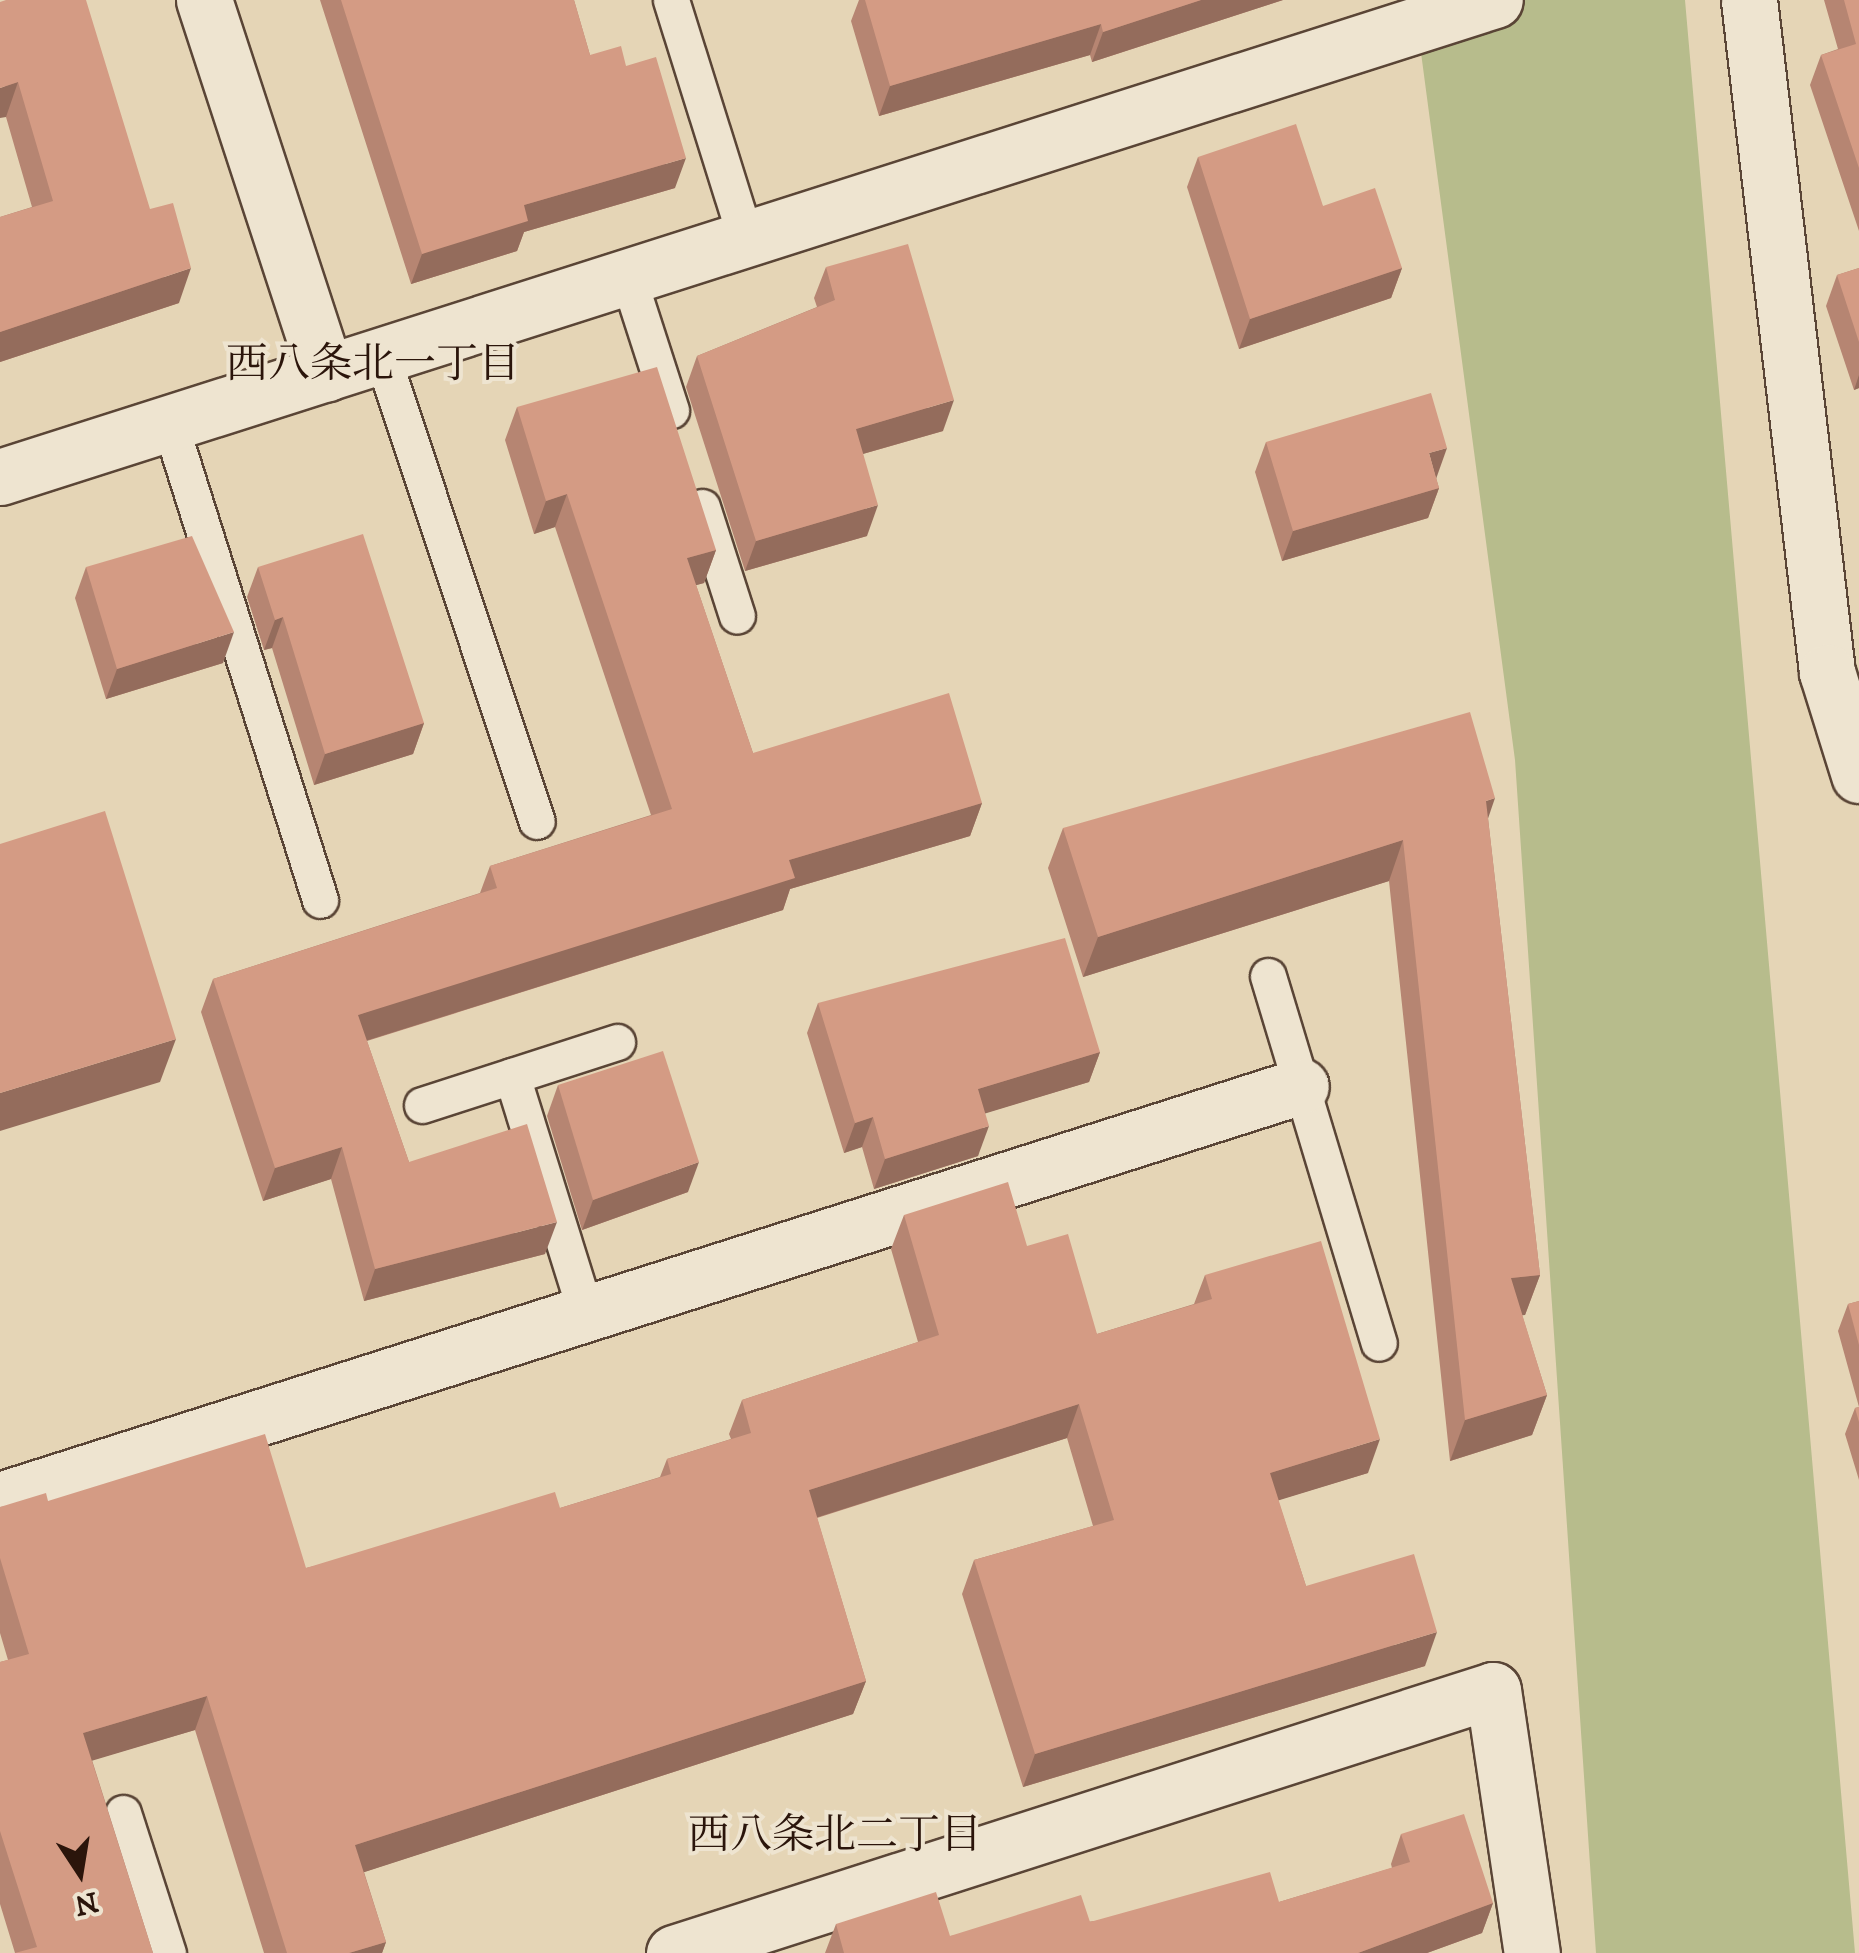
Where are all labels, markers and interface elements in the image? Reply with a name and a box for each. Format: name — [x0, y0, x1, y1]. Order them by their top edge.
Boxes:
district label: 西八条北一丁目 — [226, 340, 520, 390]
district label: 西八条北二丁目 — [688, 1811, 982, 1861]
north arrow — [30, 1823, 130, 1923]
text: N — [71, 1883, 101, 1922]

